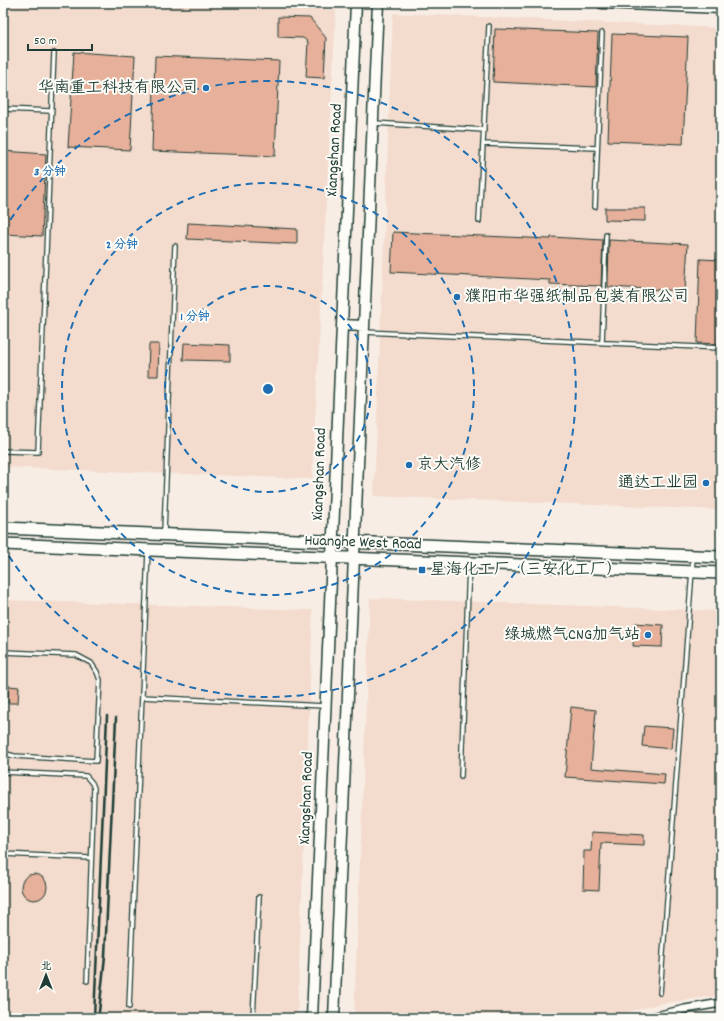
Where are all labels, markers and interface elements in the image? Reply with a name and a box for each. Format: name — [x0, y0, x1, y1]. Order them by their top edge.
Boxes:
scale bar — [28, 26, 92, 52]
text: 50 m — [34, 33, 57, 50]
place label: 华南重工科技有限公司 — [38, 77, 198, 100]
marker: 华南重工科技有限公司 — [201, 83, 211, 93]
street label: Xiangshan Road — [321, 103, 349, 197]
text: 3 分钟 — [34, 164, 66, 181]
text: 2 分钟 — [106, 237, 138, 254]
place label: 濮阳市华强纸制品包装有限公司 — [465, 286, 689, 309]
marker: 濮阳市华强纸制品包装有限公司 — [452, 292, 462, 302]
text: 1 分钟 — [180, 309, 210, 326]
centre of rings — [261, 382, 275, 396]
street label: Xiangshan Road — [307, 427, 333, 521]
place label: 京大汽修 — [417, 454, 481, 477]
marker: 京大汽修 — [404, 460, 414, 470]
place label: 通达工业园 — [618, 472, 698, 495]
marker: 通达工业园 — [701, 478, 711, 488]
street label: Huanghe West Road — [304, 529, 422, 557]
place label: 星海化工厂（三安化工厂） — [430, 559, 622, 582]
marker: 星海化工厂（三安化工厂） — [417, 565, 427, 575]
place label: 绿城燃气CNG加气站 — [504, 624, 640, 647]
marker: 绿城燃气CNG加气站 — [643, 630, 653, 640]
street label: Xiangshan Road — [294, 751, 320, 845]
north arrow — [26, 955, 66, 995]
text: 北 — [41, 959, 52, 975]

